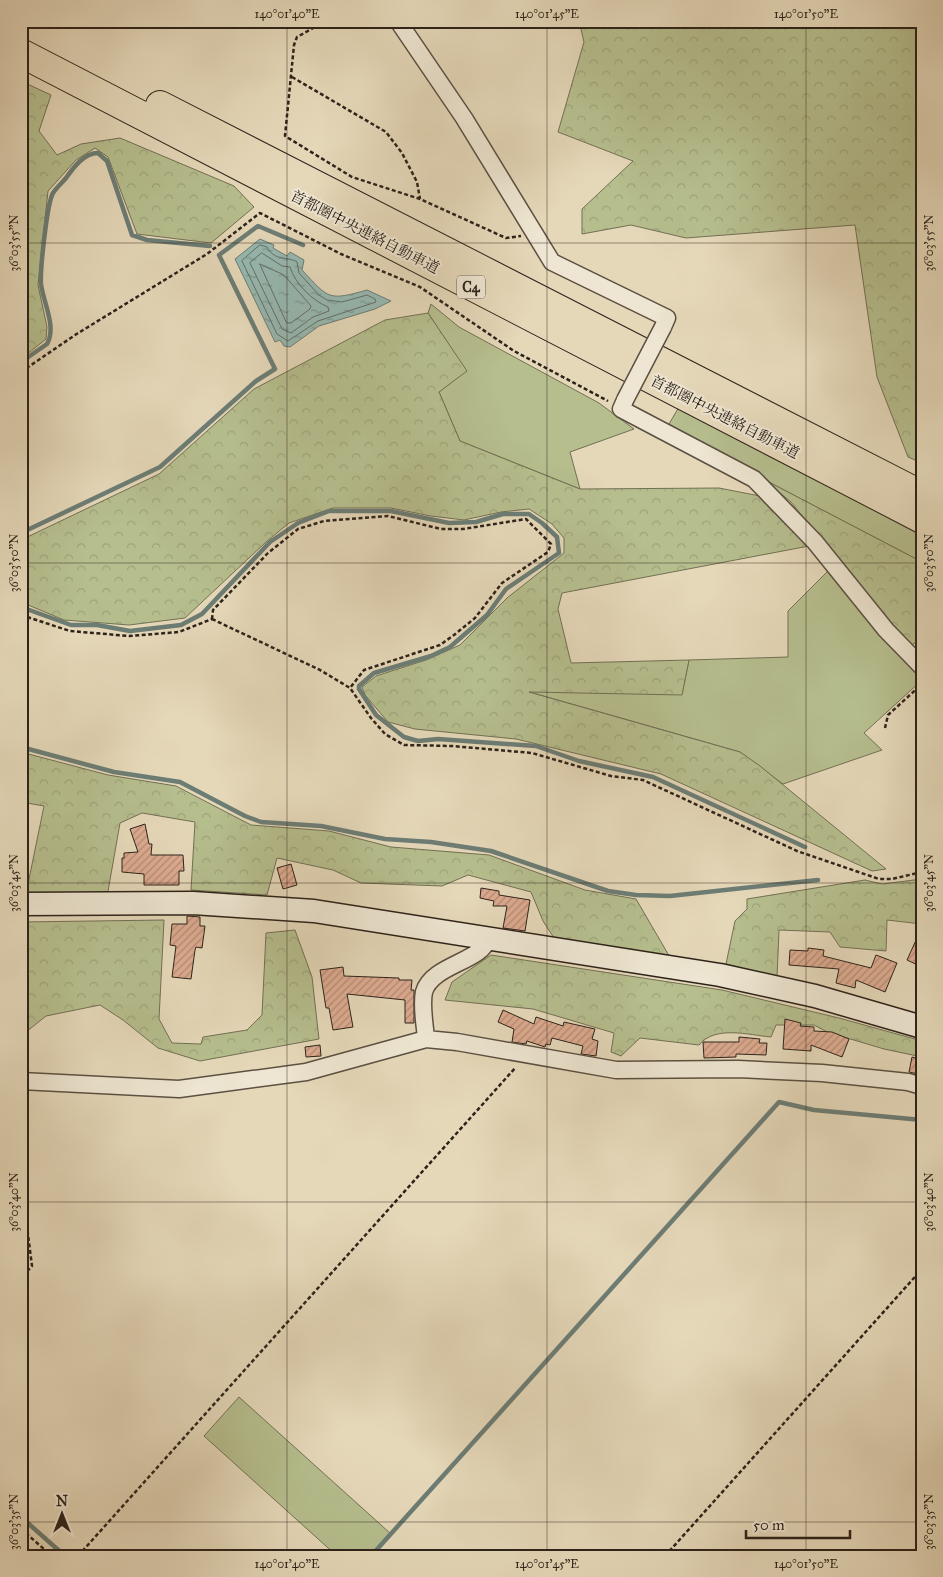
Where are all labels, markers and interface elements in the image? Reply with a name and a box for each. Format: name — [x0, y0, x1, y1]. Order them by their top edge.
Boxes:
text: 140°01'40"E — [254, 7, 320, 21]
text: 140°01'45"E — [515, 7, 579, 21]
text: 140°01'50"E — [774, 7, 838, 21]
street label: 首都圏中央連絡自動車道 — [287, 187, 443, 277]
text: 36°03'55"N — [7, 215, 21, 272]
text: 36°03'55"N — [922, 215, 936, 272]
road number: C4 — [457, 276, 485, 298]
street label: 首都圏中央連絡自動車道 — [647, 372, 803, 462]
text: 36°03'50"N — [7, 534, 21, 592]
text: 36°03'50"N — [922, 534, 936, 592]
text: 36°03'45"N — [7, 854, 21, 912]
text: 36°03'45"N — [922, 854, 936, 912]
text: 36°03'40"N — [7, 1172, 21, 1232]
text: 36°03'40"N — [922, 1172, 936, 1232]
north arrow — [38, 1490, 88, 1540]
text: N — [56, 1493, 68, 1510]
text: 36°03'35"N — [7, 1494, 21, 1550]
text: 36°03'35"N — [922, 1494, 936, 1550]
scale bar — [746, 1507, 849, 1539]
text: 50 m — [753, 1516, 785, 1534]
text: 140°01'40"E — [254, 1557, 320, 1571]
text: 140°01'45"E — [515, 1557, 579, 1571]
text: 140°01'50"E — [774, 1557, 838, 1571]

